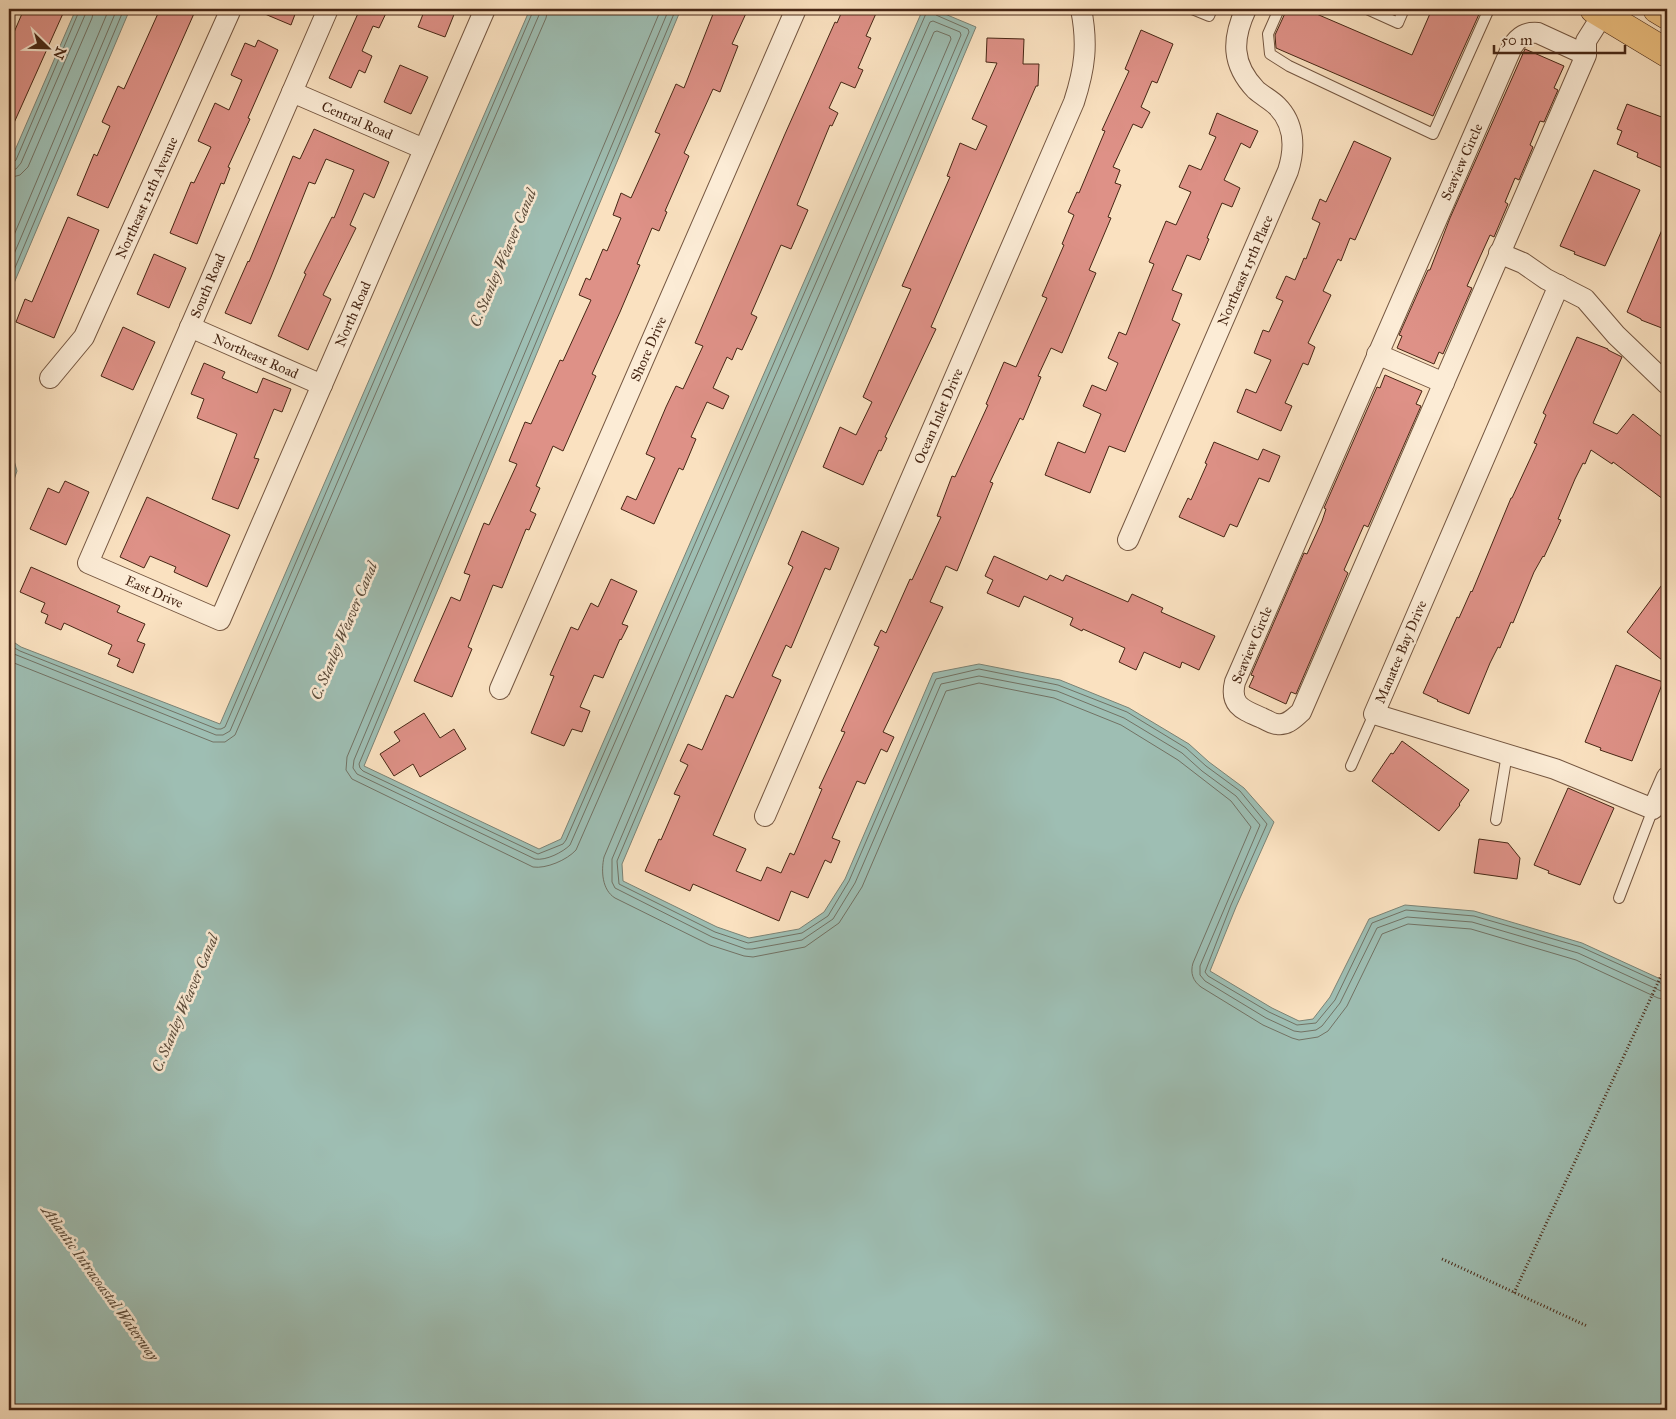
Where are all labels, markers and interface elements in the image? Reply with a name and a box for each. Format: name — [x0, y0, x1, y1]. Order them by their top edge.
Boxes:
north arrow — [22, 22, 72, 72]
scale bar — [1494, 22, 1625, 54]
text: 50 m — [1501, 31, 1533, 49]
text: N — [49, 44, 70, 62]
street label: Central Road — [319, 97, 395, 143]
street label: Seaview Circle — [1437, 121, 1487, 203]
street label: Northeast 12th Avenue — [112, 134, 181, 261]
water label: C. Stanley Weaver Canal — [466, 185, 541, 330]
street label: Northeast 15th Place — [1214, 212, 1276, 328]
street label: South Road — [187, 251, 229, 321]
street label: North Road — [331, 279, 374, 349]
street label: Shore Drive — [626, 313, 670, 384]
street label: Northeast Road — [211, 330, 301, 382]
street label: Ocean Inlet Drive — [910, 365, 966, 466]
water label: C. Stanley Weaver Canal — [307, 558, 382, 703]
street label: East Drive — [123, 572, 186, 612]
street label: Manatee Bay Drive — [1372, 598, 1430, 706]
street label: Seaview Circle — [1228, 604, 1276, 686]
water label: C. Stanley Weaver Canal — [148, 930, 223, 1075]
water label: Atlantic Intracoastal Waterway — [36, 1200, 163, 1365]

